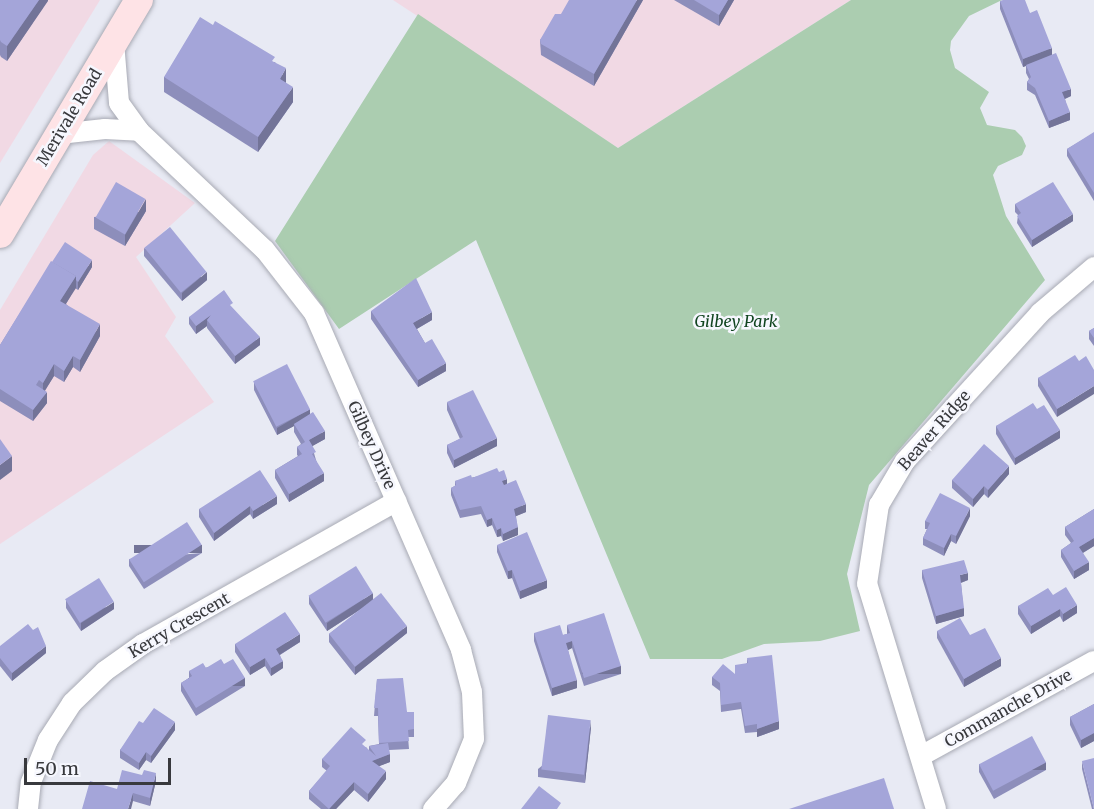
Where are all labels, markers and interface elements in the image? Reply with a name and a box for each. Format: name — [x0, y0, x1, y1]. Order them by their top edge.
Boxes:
street label: Merivale Road — [32, 65, 106, 169]
park label: Gilbey Park — [695, 311, 777, 331]
street label: Beaver Ridge — [894, 386, 974, 474]
street label: Gilbey Drive — [344, 398, 400, 492]
street label: Kerry Crescent — [125, 588, 233, 662]
street label: Commanche Drive — [941, 665, 1075, 751]
scale bar — [27, 746, 174, 784]
text: 50 m — [35, 757, 79, 780]

